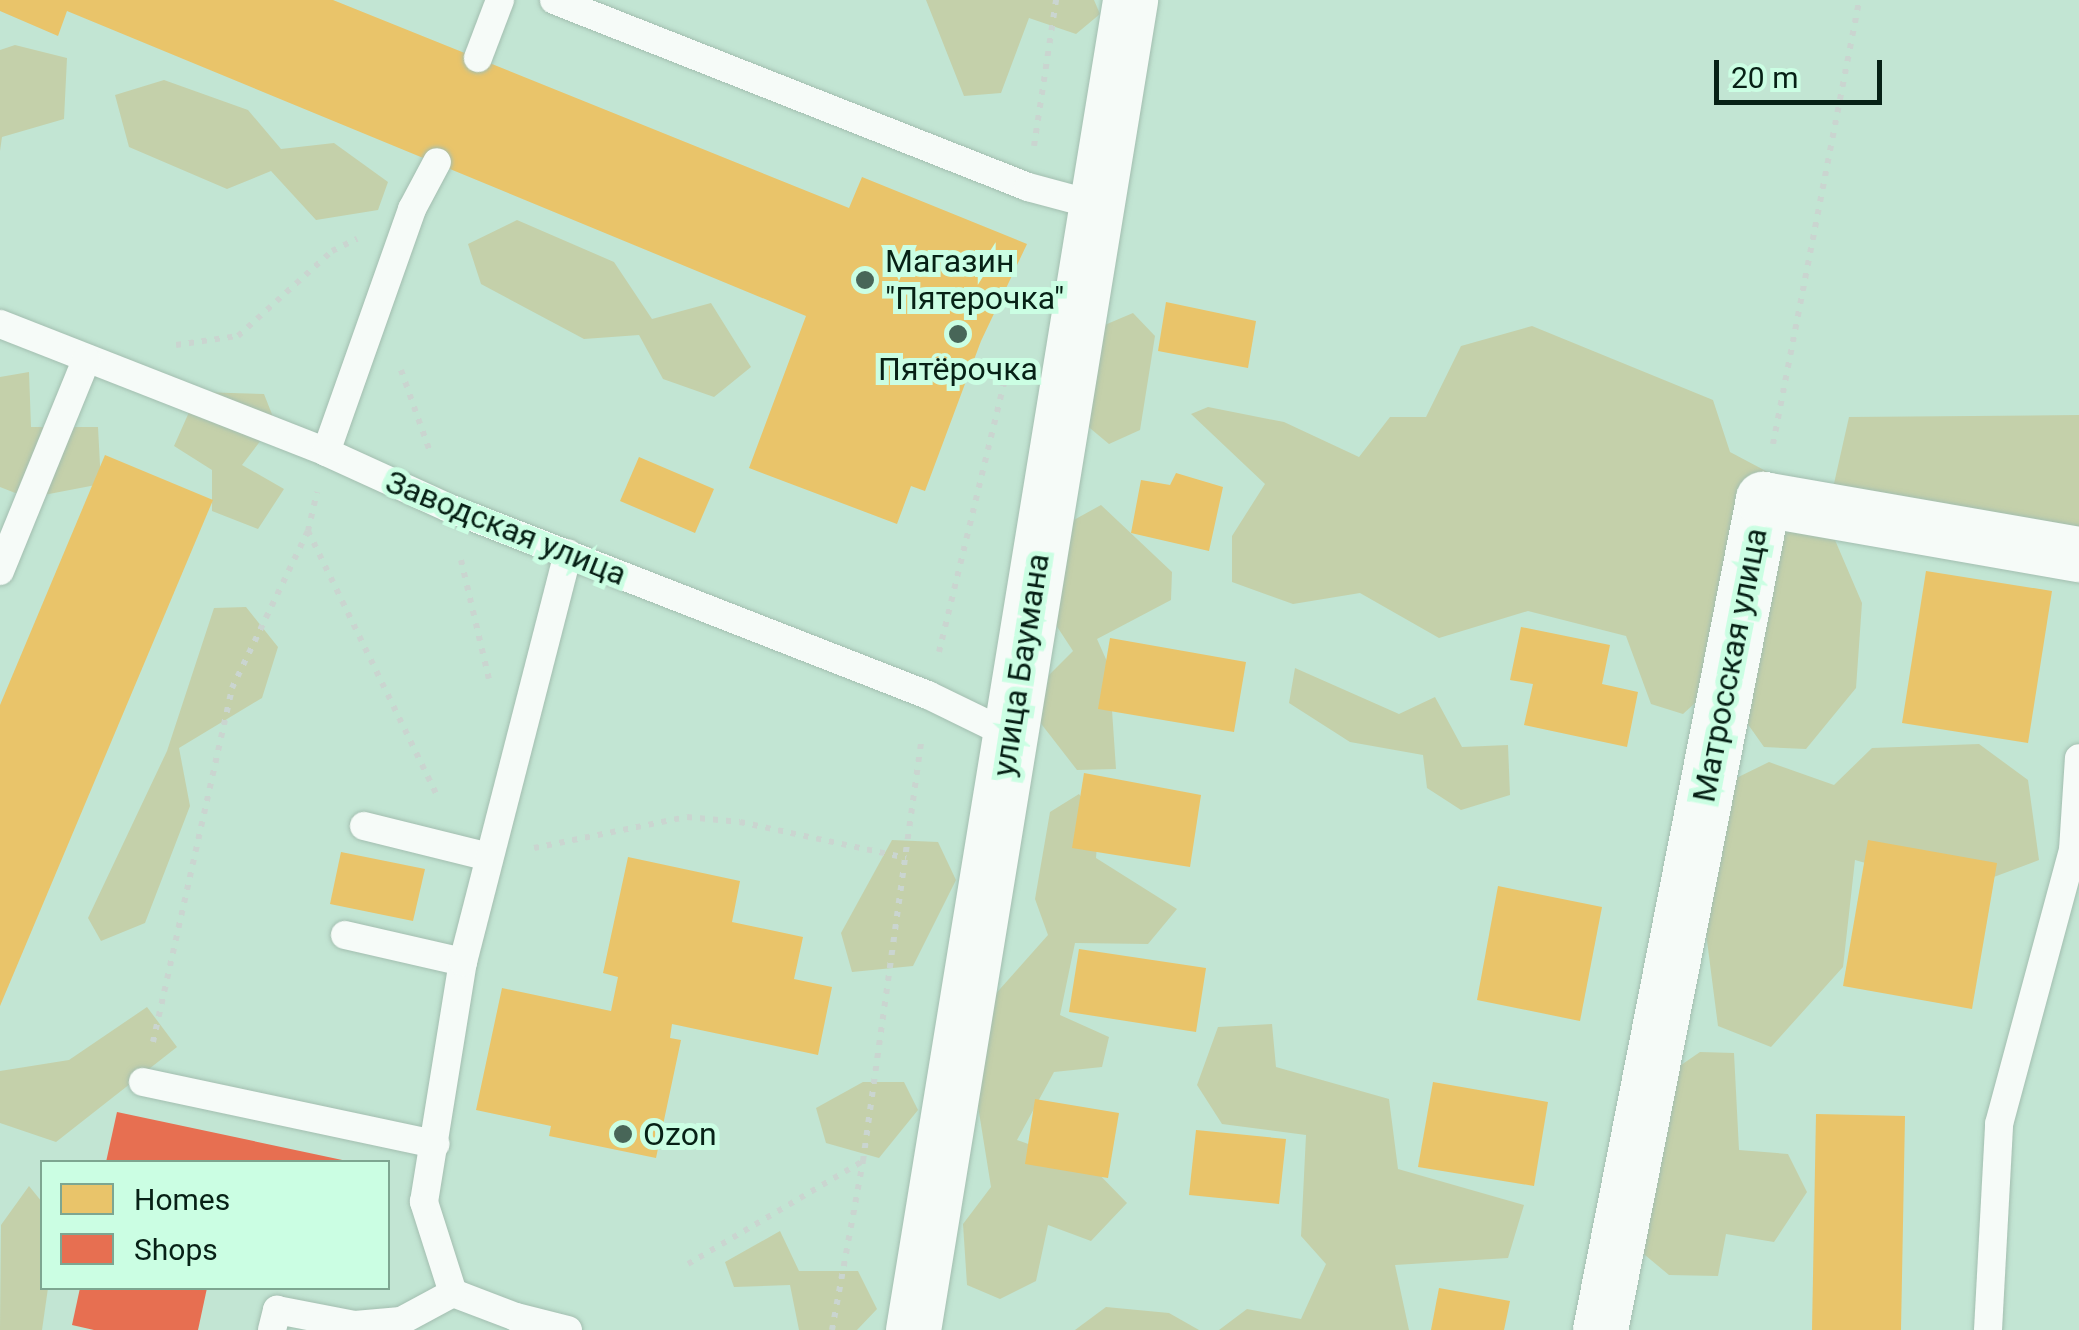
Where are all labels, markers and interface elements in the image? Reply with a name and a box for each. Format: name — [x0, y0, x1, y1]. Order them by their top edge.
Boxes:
scale bar — [1719, 40, 1886, 102]
text: 20 m — [1731, 60, 1798, 95]
place label: Магазин "Пятерочка" — [885, 243, 1064, 318]
marker: Магазин "Пятерочка" — [854, 269, 876, 291]
marker: Пятёрочка — [947, 323, 969, 345]
place label: Пятёрочка — [878, 350, 1038, 388]
street label: Заводская улица — [380, 462, 632, 594]
street label: Матросская улица — [1685, 525, 1775, 805]
street label: улица Баумана — [984, 551, 1058, 779]
place label: Ozon — [643, 1115, 717, 1153]
marker: Ozon — [612, 1123, 634, 1145]
legend — [40, 1160, 390, 1290]
text: Homes — [134, 1182, 230, 1217]
text: Shops — [134, 1232, 218, 1267]

